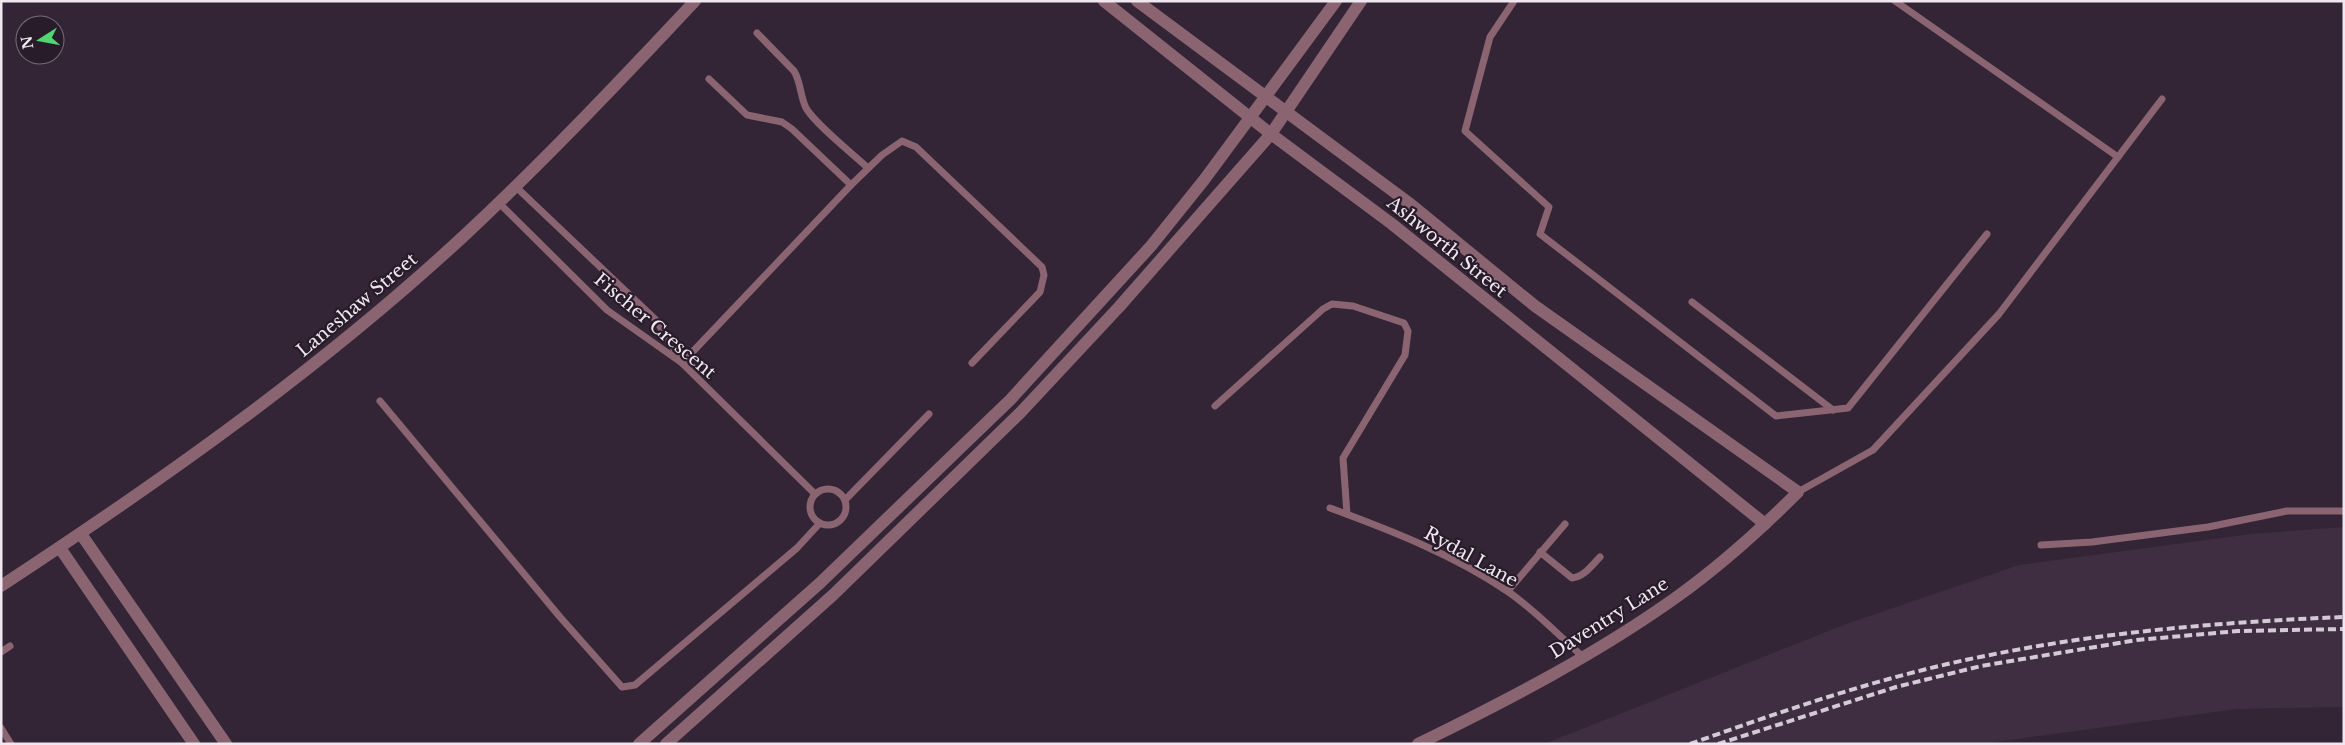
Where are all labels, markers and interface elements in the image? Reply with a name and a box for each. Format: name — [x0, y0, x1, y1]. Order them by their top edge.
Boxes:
north arrow — [15, 15, 65, 65]
text: N — [17, 34, 37, 51]
street label: Ashworth Street — [1382, 191, 1512, 302]
street label: Laneshaw Street — [292, 248, 422, 362]
street label: Fischer Crescent — [590, 269, 721, 384]
street label: Rydal Lane — [1420, 522, 1522, 592]
street label: Daventry Lane — [1546, 573, 1672, 663]

